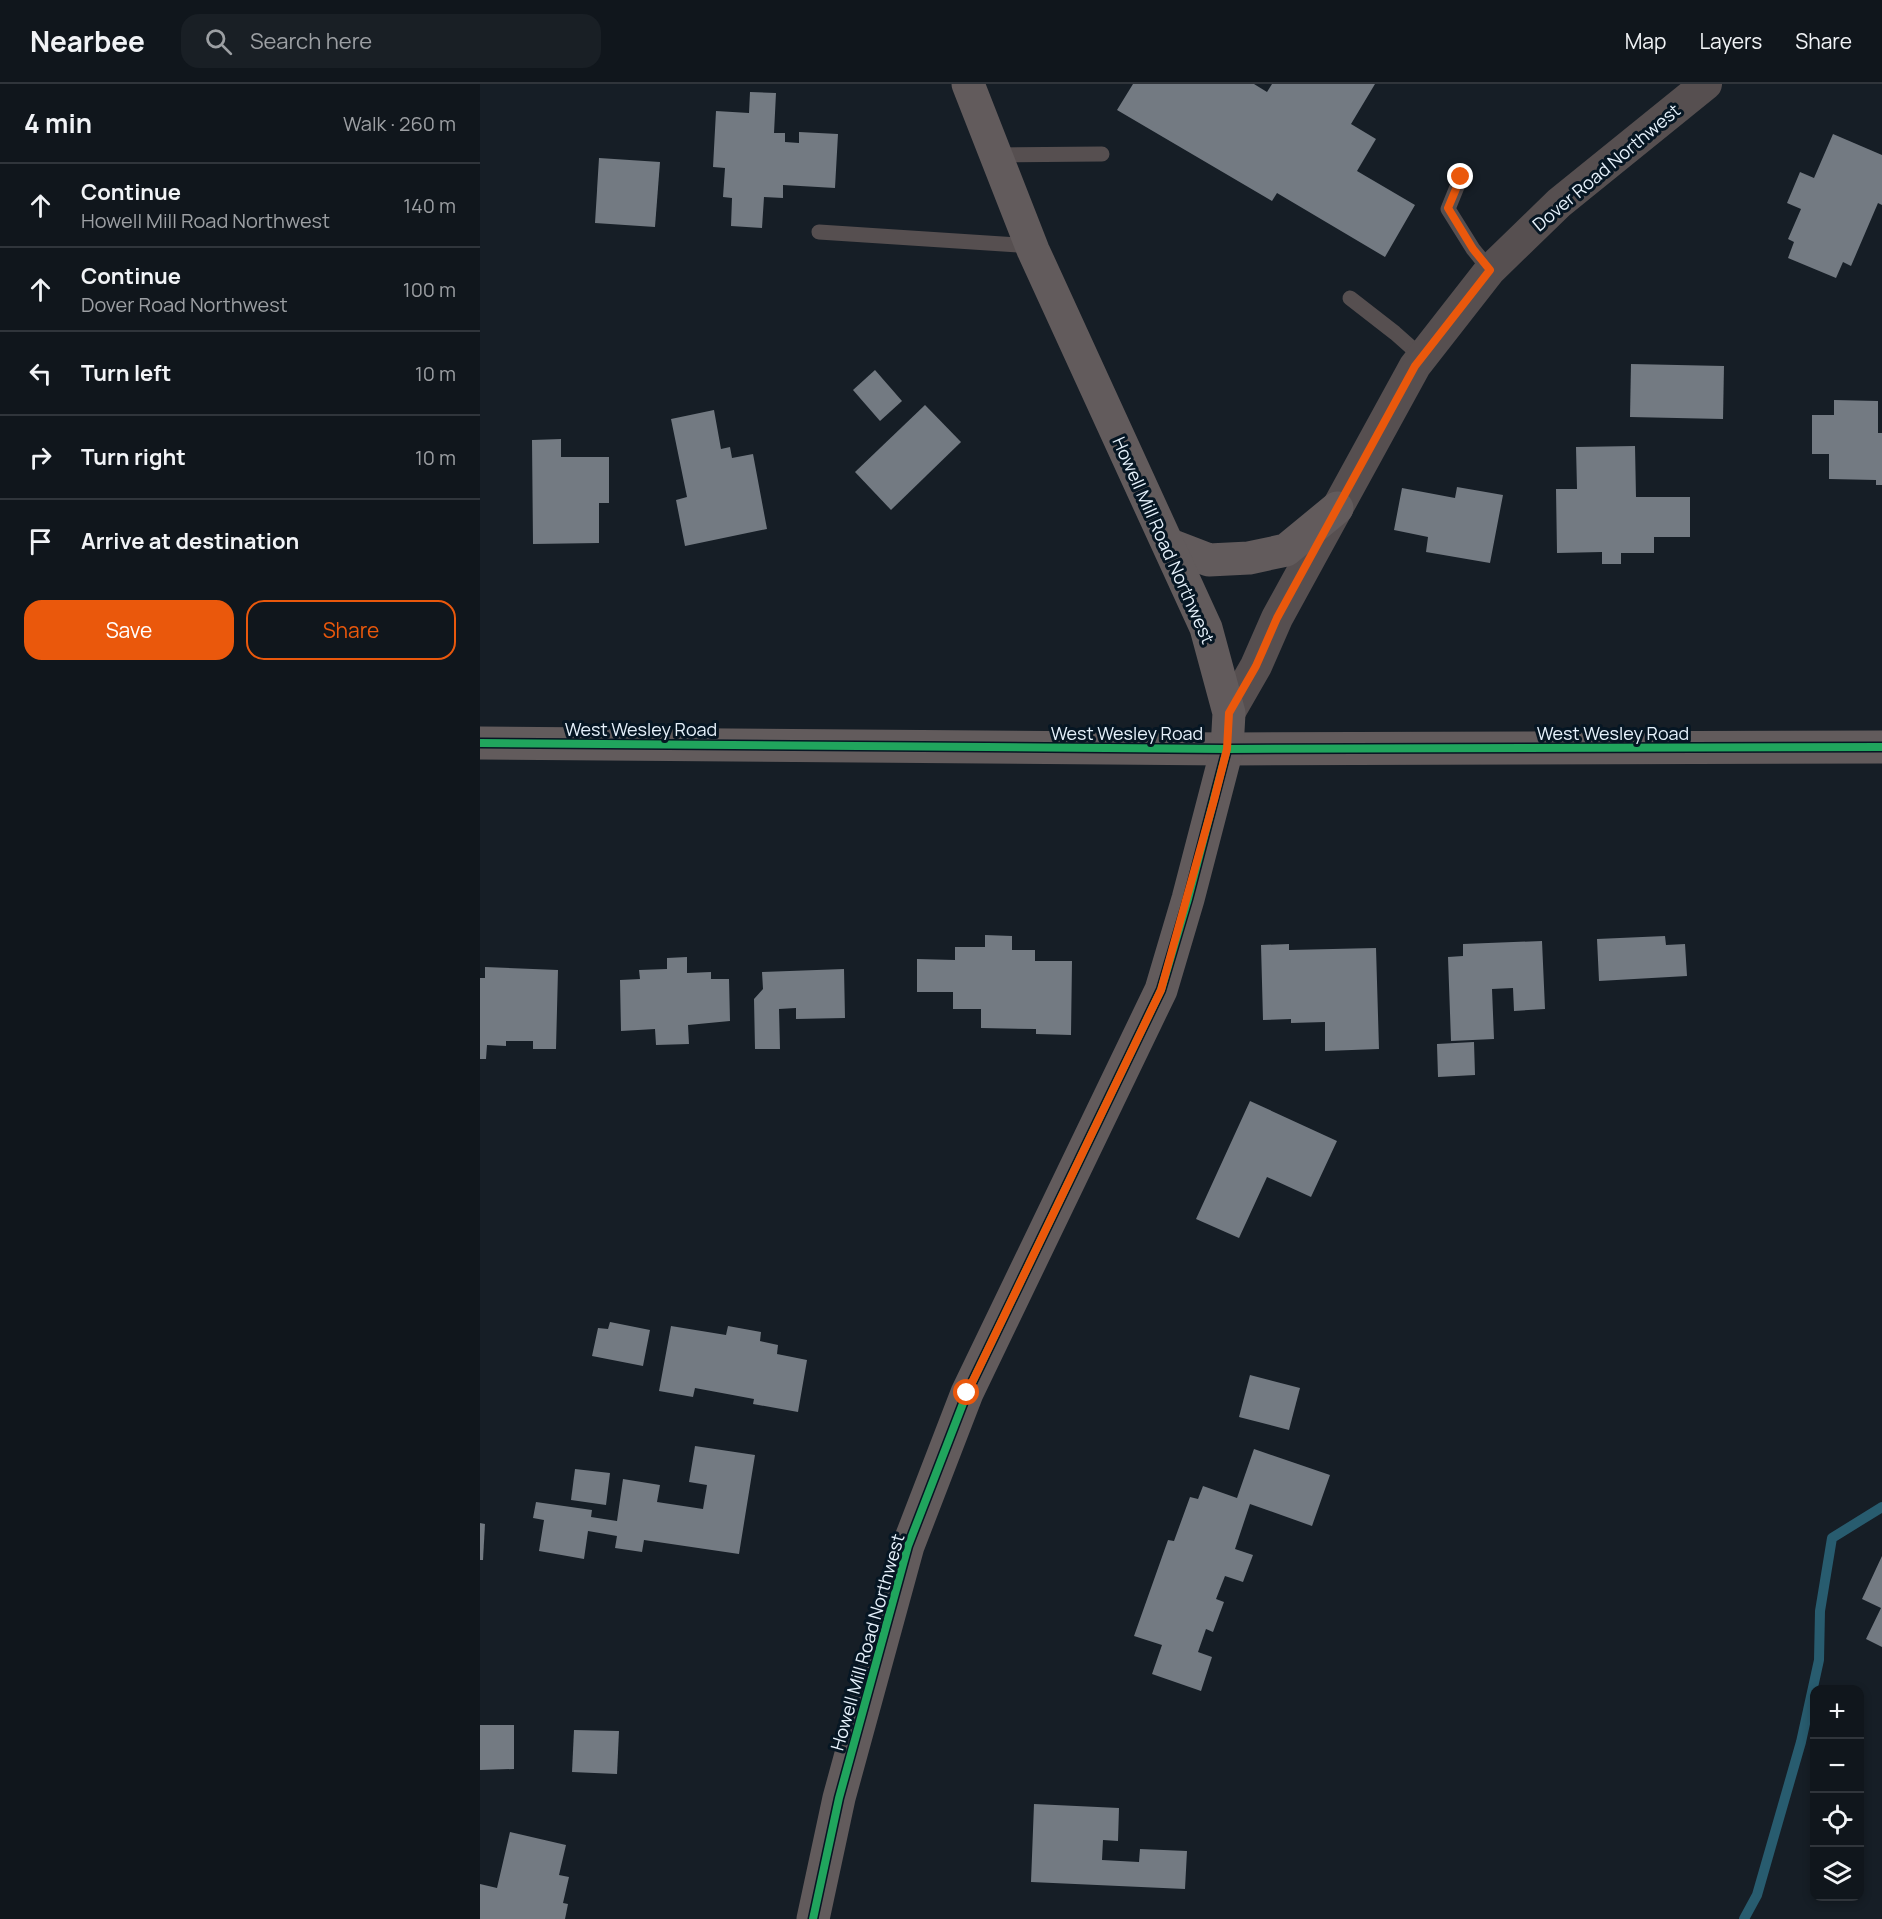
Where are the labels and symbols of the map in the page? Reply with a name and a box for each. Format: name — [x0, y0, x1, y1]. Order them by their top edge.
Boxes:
street label: Dover Road Northwest — [1527, 98, 1685, 236]
route end — [1447, 163, 1473, 189]
street label: Howell Mill Road Northwest — [1107, 433, 1221, 647]
street label: West Wesley Road — [565, 717, 717, 741]
street label: West Wesley Road — [1051, 721, 1203, 745]
street label: West Wesley Road — [1537, 721, 1689, 745]
route start — [953, 1379, 979, 1405]
street label: Howell Mill Road Northwest — [825, 1531, 909, 1753]

